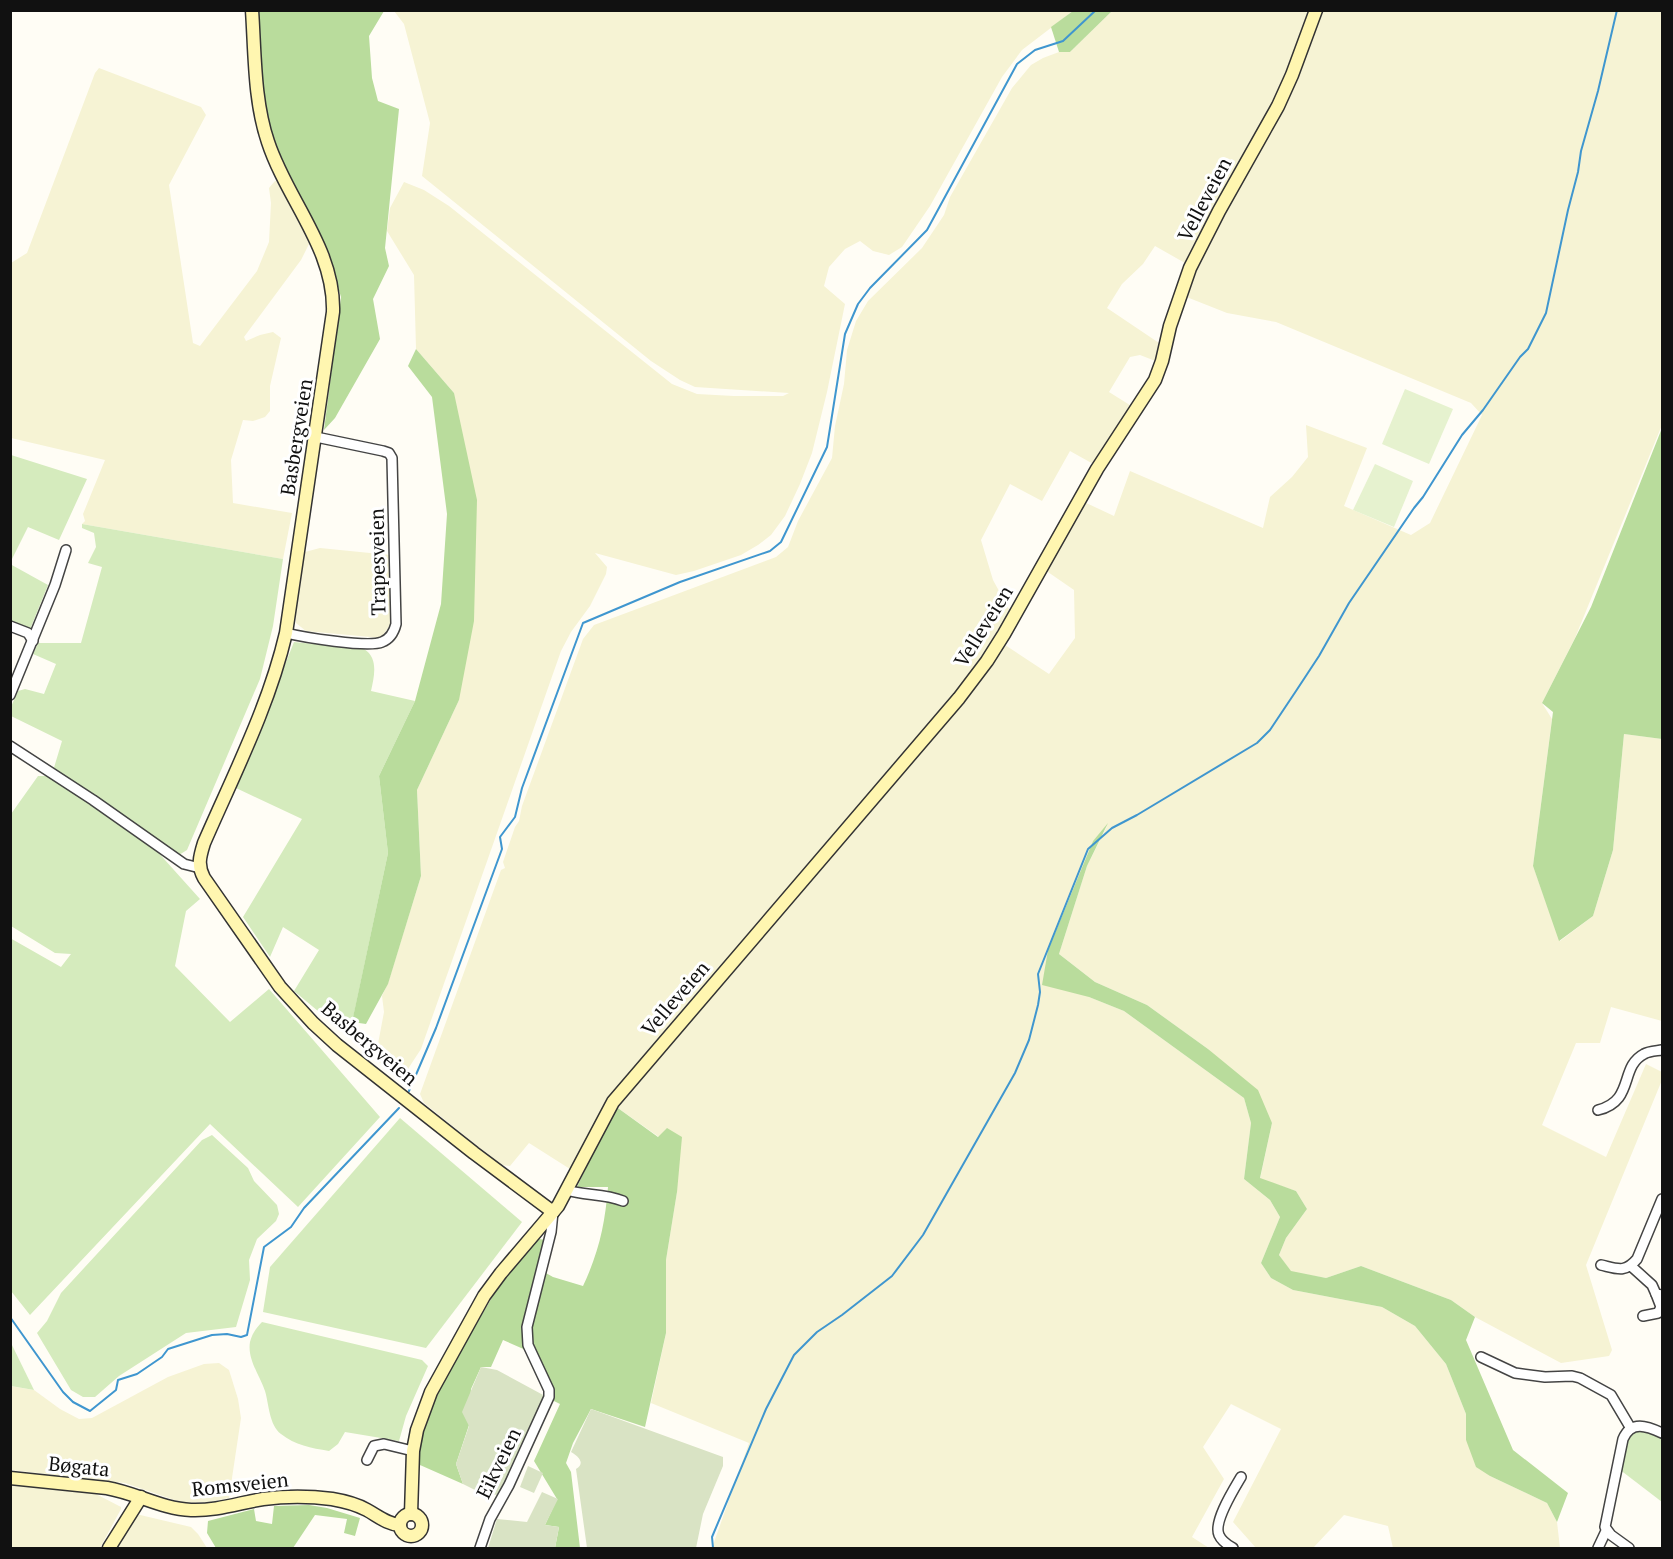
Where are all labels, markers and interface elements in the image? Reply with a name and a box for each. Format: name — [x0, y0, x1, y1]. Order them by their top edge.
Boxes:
street label: Velleveien — [1171, 152, 1237, 246]
street label: Basbergveien — [273, 376, 319, 497]
street label: Trapesveien — [363, 508, 391, 616]
street label: Velleveien — [947, 580, 1019, 672]
street label: Velleveien — [635, 955, 715, 1041]
street label: Basbergveien — [316, 995, 424, 1091]
street label: Eikveien — [469, 1423, 527, 1503]
street label: Bøgata — [47, 1449, 111, 1483]
street label: Romsveien — [190, 1465, 290, 1503]

